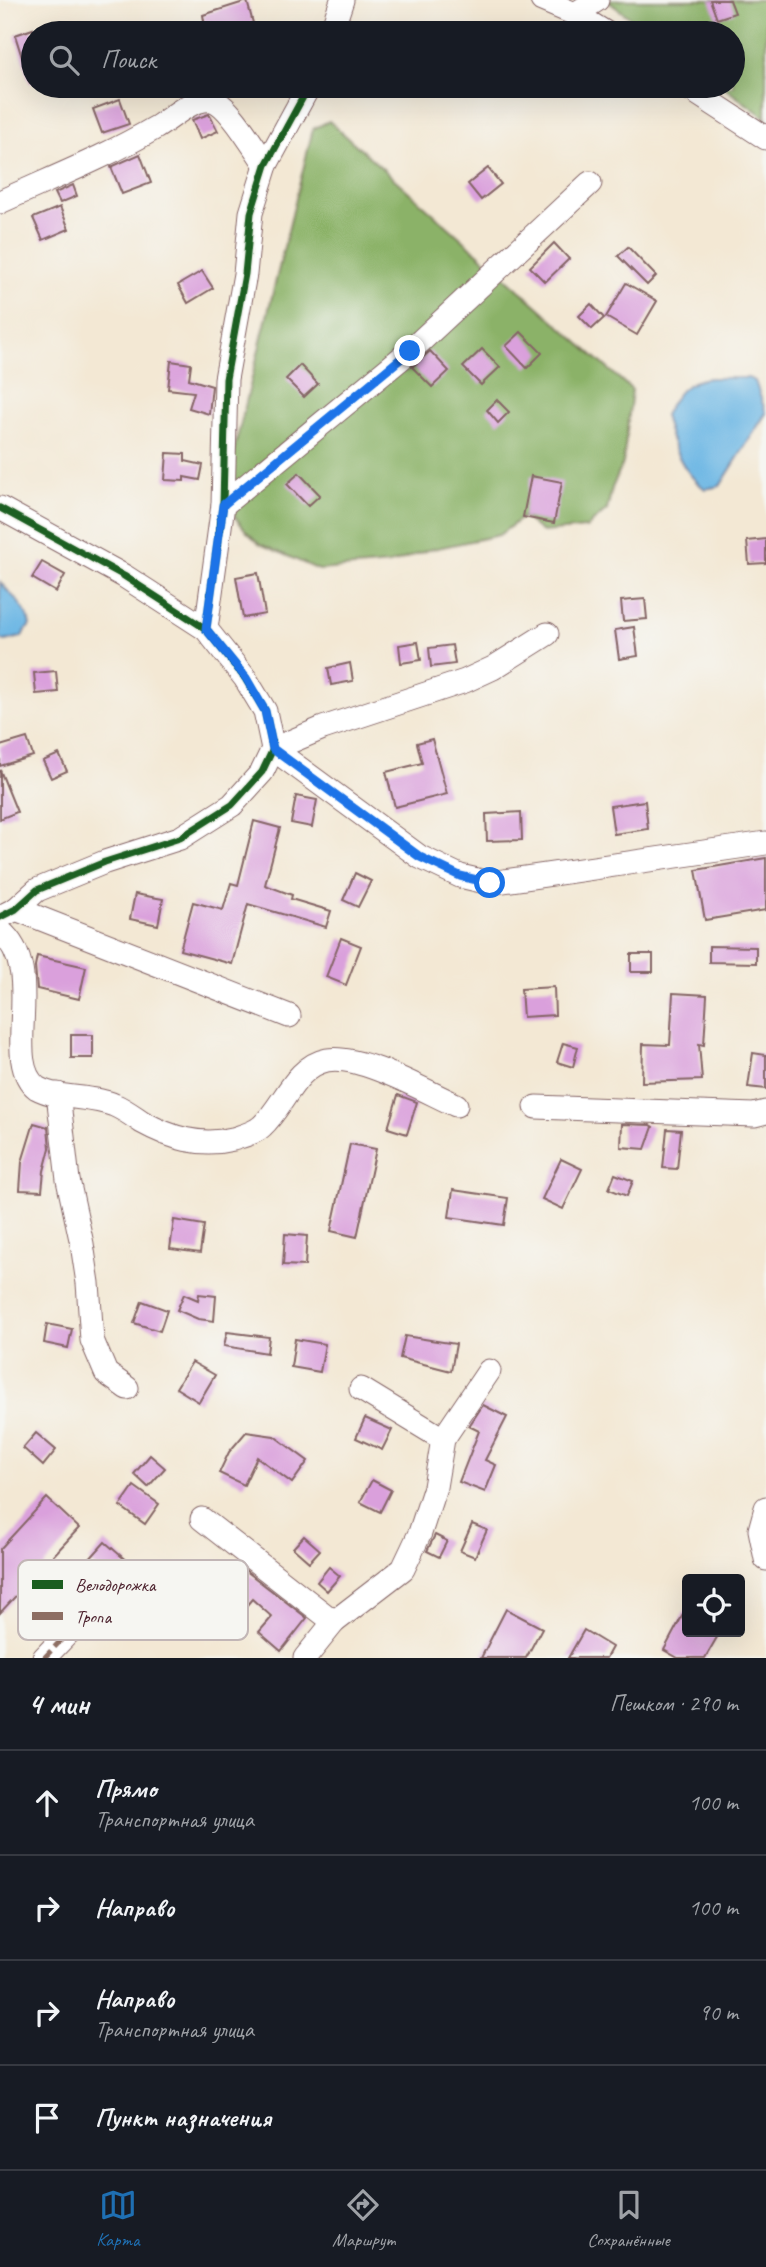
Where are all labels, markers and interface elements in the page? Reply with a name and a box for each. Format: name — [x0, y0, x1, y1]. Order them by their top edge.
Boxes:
search box — [21, 21, 745, 98]
icon: search — [45, 41, 83, 79]
text: Поиск — [101, 43, 156, 76]
route end — [394, 335, 425, 366]
route start — [474, 867, 505, 898]
legend — [18, 1560, 248, 1640]
text: Велодорожка — [75, 1573, 157, 1597]
map controls — [682, 1574, 745, 1637]
button: locate — [682, 1574, 745, 1637]
text: Тропа — [75, 1605, 112, 1629]
text: 4 мин — [28, 1685, 89, 1723]
text: Пешком · 290 m — [610, 1689, 738, 1718]
text: Прямо — [95, 1772, 157, 1805]
icon: ahead — [28, 1784, 66, 1822]
text: 100 m — [689, 1788, 738, 1817]
text: Транспортная улица — [95, 1805, 254, 1834]
icon: right — [28, 1889, 66, 1927]
text: Направо — [95, 1891, 174, 1924]
text: 100 m — [689, 1893, 738, 1922]
text: Направо — [95, 1982, 174, 2015]
icon: right — [28, 1994, 66, 2032]
text: 90 m — [699, 1998, 738, 2027]
text: Транспортная улица — [95, 2015, 254, 2044]
icon: arrive — [28, 2099, 66, 2137]
text: Пункт назначения — [95, 2101, 271, 2134]
tab: Карта — [96, 2186, 140, 2252]
tab: Маршрут — [332, 2186, 395, 2252]
tab: Сохранённые — [587, 2186, 670, 2252]

